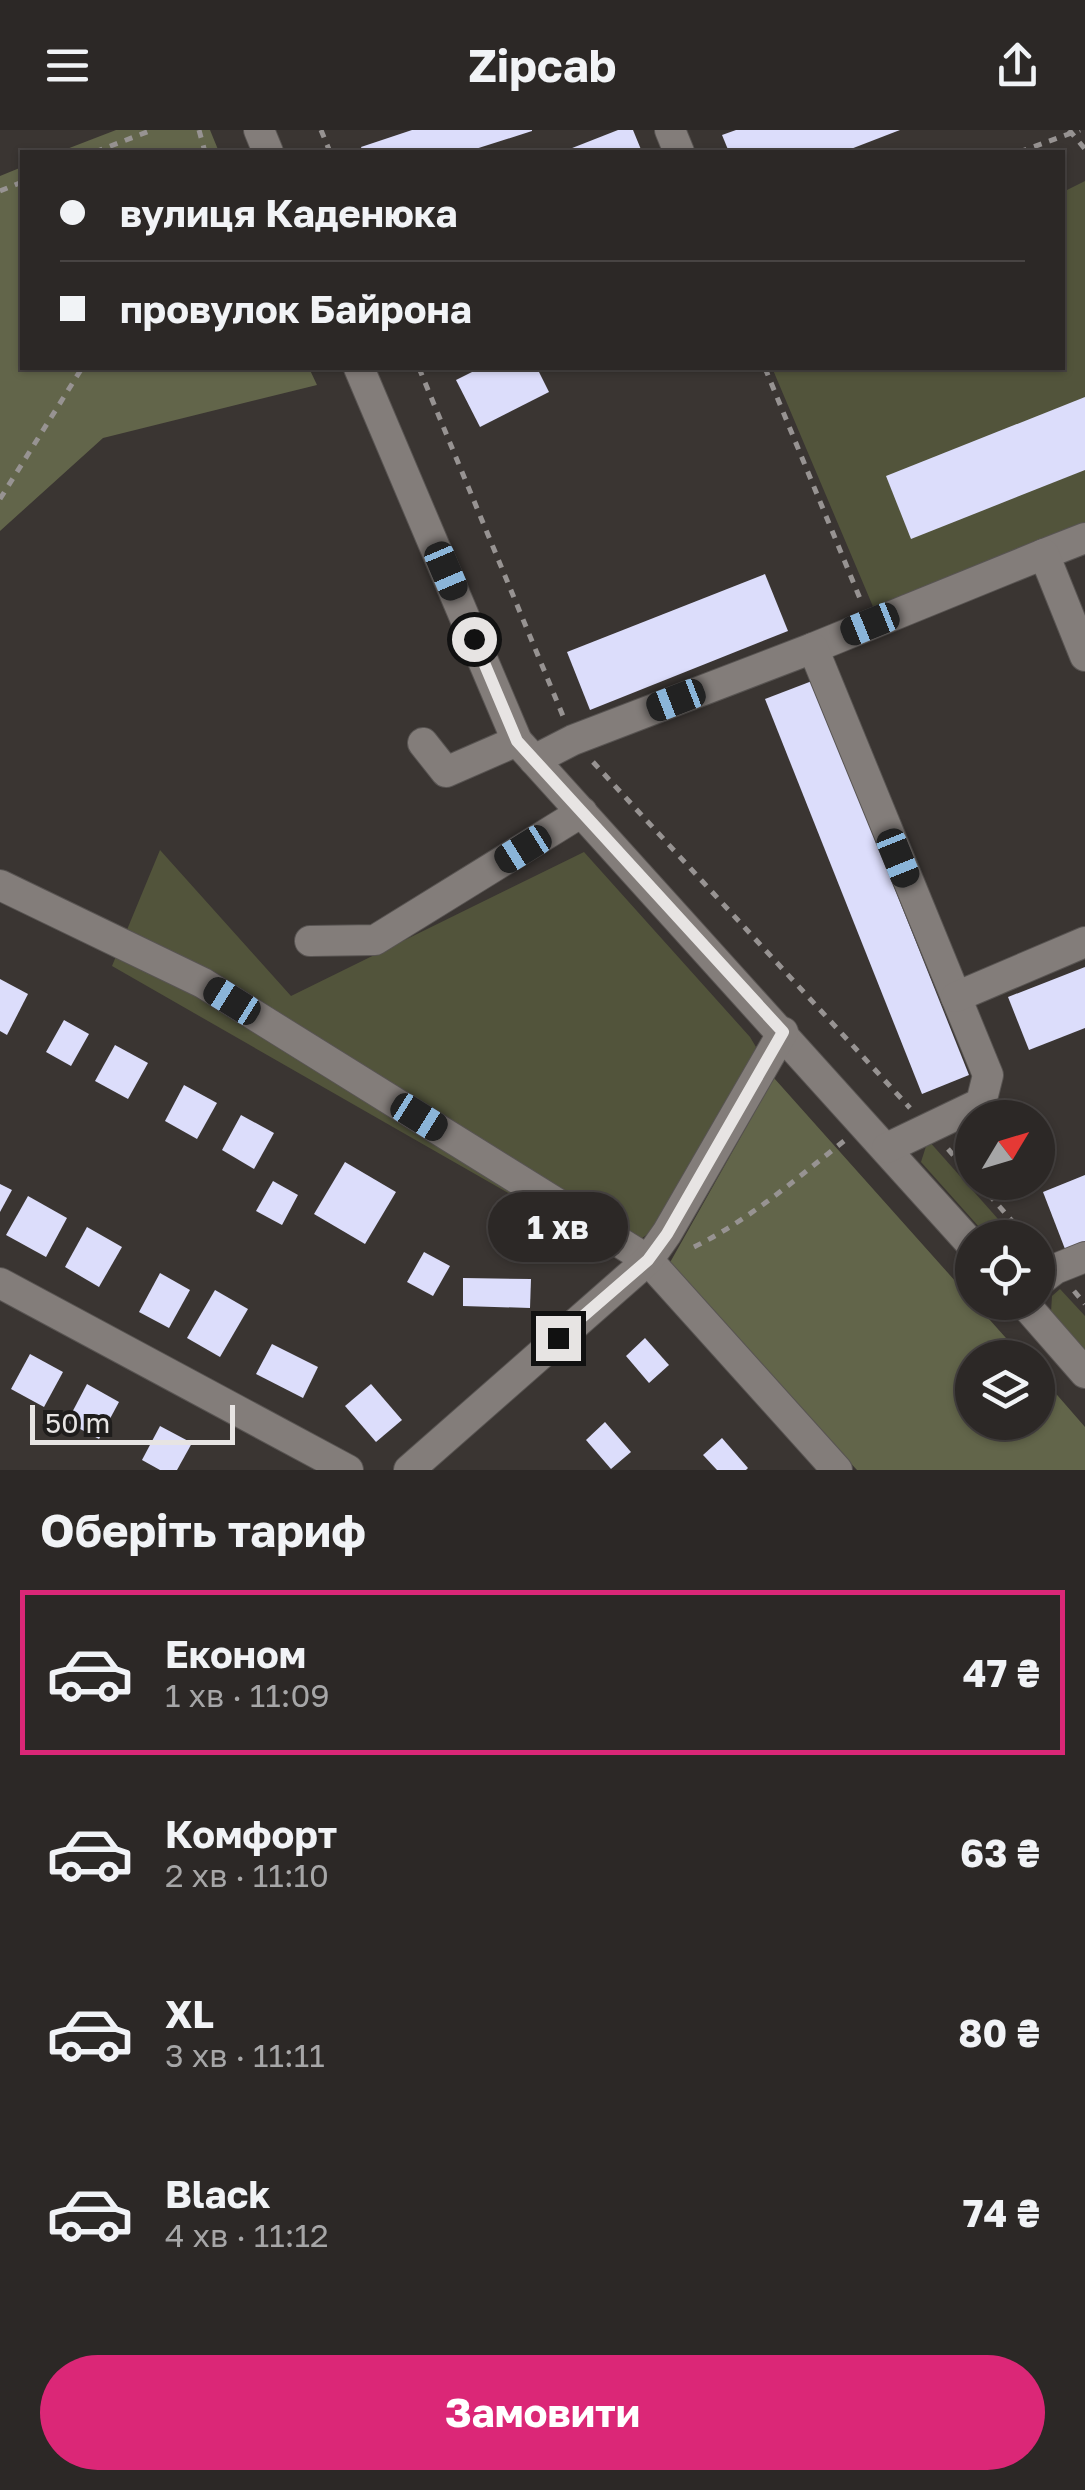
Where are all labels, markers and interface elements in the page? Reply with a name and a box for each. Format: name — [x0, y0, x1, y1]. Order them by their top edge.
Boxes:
icon: menu — [40, 38, 95, 93]
text: Zipcab — [468, 38, 617, 92]
icon: share — [990, 38, 1045, 93]
text: вулиця Каденюка — [120, 190, 458, 235]
text: провулок Байрона — [120, 286, 472, 331]
car — [420, 538, 472, 604]
car — [837, 599, 903, 649]
route start — [452, 617, 497, 662]
car — [643, 675, 709, 725]
car — [490, 820, 556, 878]
car — [873, 825, 923, 891]
car — [199, 972, 265, 1030]
car — [386, 1088, 452, 1146]
north arrow — [955, 1100, 1055, 1200]
map controls — [955, 1100, 1055, 1440]
callout: 1 хв — [488, 1193, 628, 1263]
text: 1 хв — [527, 1208, 589, 1246]
button: locate — [955, 1220, 1055, 1320]
route end — [536, 1316, 581, 1361]
button: layers — [955, 1340, 1055, 1440]
scale bar — [30, 1400, 235, 1444]
text: 50 m — [45, 1406, 110, 1439]
text: Оберіть тариф — [40, 1503, 366, 1557]
icon: car — [45, 1628, 135, 1718]
text: Економ — [165, 1631, 306, 1676]
text: 47 ₴ — [963, 1650, 1040, 1695]
text: 1 хв · 11:09 — [165, 1676, 330, 1714]
icon: car — [45, 1808, 135, 1898]
text: Комфорт — [165, 1811, 337, 1856]
text: 63 ₴ — [960, 1830, 1040, 1875]
text: 2 хв · 11:10 — [165, 1856, 329, 1894]
icon: car — [45, 1988, 135, 2078]
text: XL — [165, 1991, 214, 2036]
text: 80 ₴ — [958, 2010, 1040, 2055]
text: 3 хв · 11:11 — [165, 2036, 325, 2074]
icon: car — [45, 2168, 135, 2258]
text: Black — [165, 2171, 270, 2216]
text: 74 ₴ — [963, 2190, 1040, 2235]
text: 4 хв · 11:12 — [165, 2216, 329, 2254]
button: Замовити — [40, 2355, 1045, 2470]

